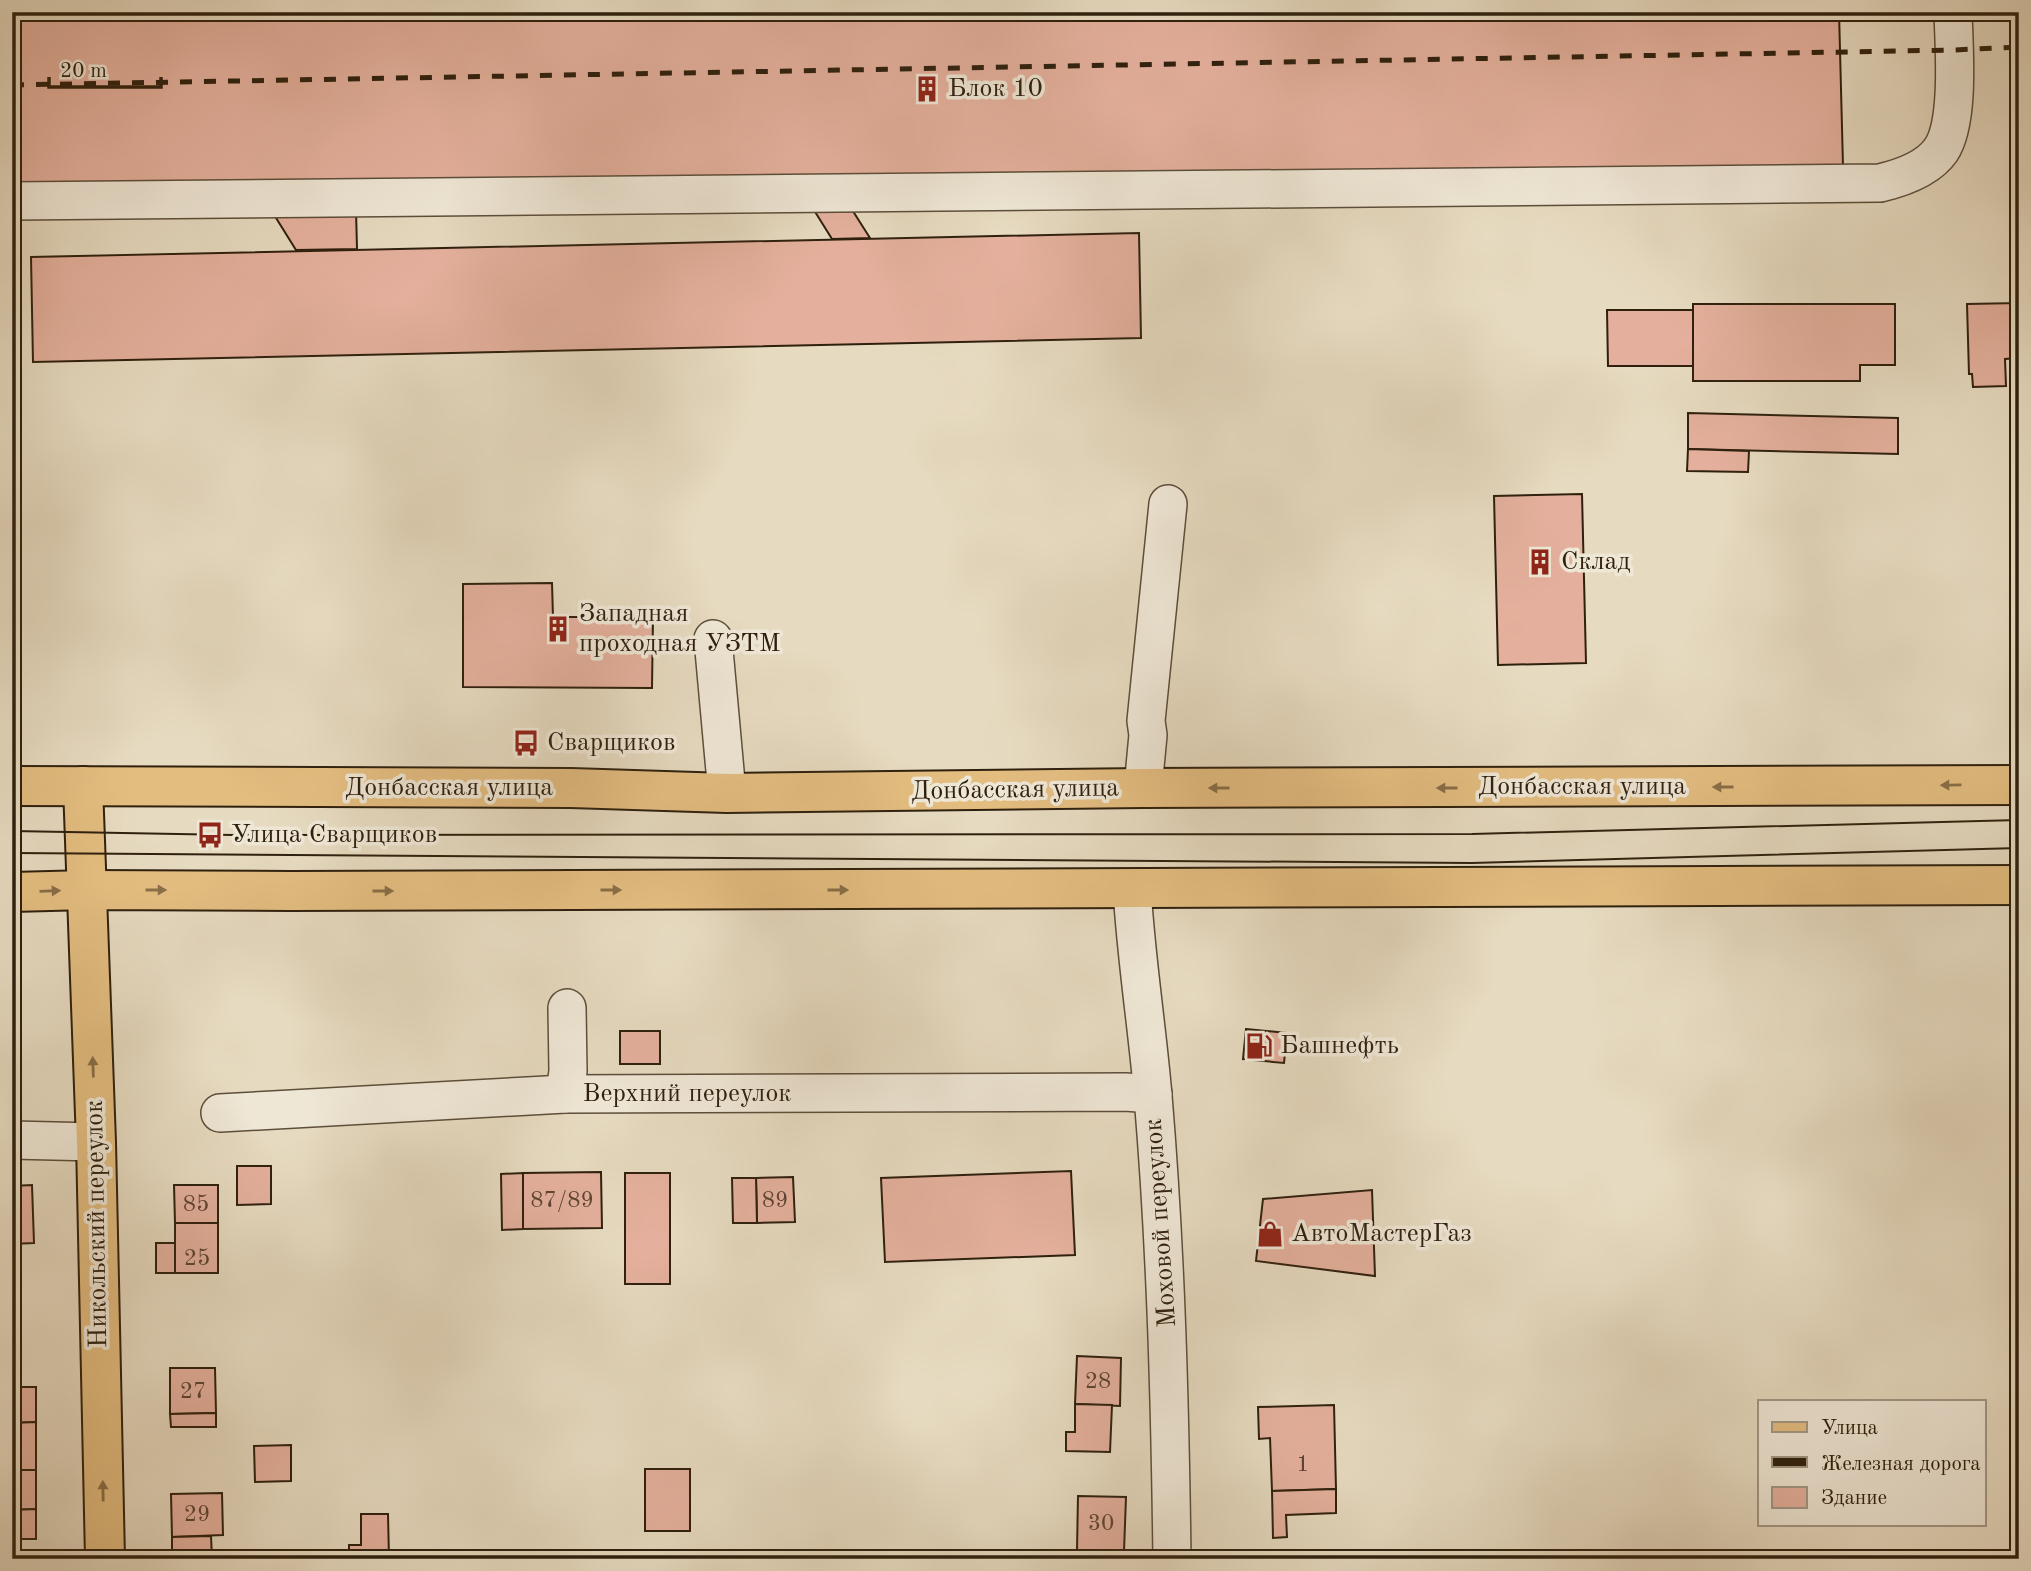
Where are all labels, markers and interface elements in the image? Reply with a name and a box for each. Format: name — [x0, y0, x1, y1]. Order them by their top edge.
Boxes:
scale bar — [49, 46, 161, 90]
text: 20 m — [60, 61, 107, 82]
building icon: Блок 10 — [912, 74, 942, 104]
place label: Блок 10 — [948, 76, 1043, 102]
building icon: Склад — [1525, 547, 1555, 577]
place label: Склад — [1561, 549, 1630, 575]
place label: Западная проходная УЗТМ — [579, 601, 781, 657]
building icon: Западная проходная УЗТМ — [543, 614, 573, 644]
bus stop icon: Сварщиков — [511, 728, 541, 758]
place label: Сварщиков — [547, 730, 675, 756]
street label: Донбасская улица — [1478, 774, 1686, 800]
street label: Донбасская улица — [345, 775, 553, 801]
street label: Донбасская улица — [911, 775, 1119, 805]
one-way arrow — [1939, 780, 1961, 791]
one-way arrow — [1712, 781, 1734, 793]
one-way arrow — [1208, 782, 1230, 794]
one-way arrow — [1435, 782, 1457, 794]
bus stop icon: Улица Сварщиков — [195, 820, 225, 850]
place label: Улица Сварщиков — [231, 822, 437, 848]
one-way arrow — [145, 884, 167, 896]
one-way arrow — [600, 884, 622, 896]
one-way arrow — [828, 884, 850, 896]
one-way arrow — [39, 885, 61, 897]
one-way arrow — [373, 885, 395, 897]
fuel station icon: Башнефть — [1244, 1031, 1274, 1061]
place label: Башнефть — [1280, 1033, 1399, 1059]
one-way arrow — [88, 1056, 99, 1078]
street label: Верхний переулок — [583, 1081, 791, 1107]
street label: Никольский переулок — [82, 1100, 112, 1348]
street label: Моховой переулок — [1141, 1118, 1181, 1328]
house number: 87/89 — [530, 1189, 594, 1212]
house number: 89 — [762, 1189, 788, 1212]
house number: 85 — [183, 1193, 209, 1216]
shop icon: АвтоМастерГаз — [1255, 1219, 1285, 1249]
place label: АвтоМастерГаз — [1291, 1221, 1472, 1247]
house number: 25 — [184, 1247, 210, 1270]
house number: 28 — [1085, 1370, 1111, 1393]
house number: 27 — [180, 1380, 206, 1403]
legend — [1758, 1400, 1986, 1526]
text: Улица — [1821, 1418, 1878, 1439]
house number: 1 — [1296, 1453, 1310, 1476]
text: Железная дорога — [1821, 1454, 1981, 1475]
one-way arrow — [97, 1479, 109, 1501]
text: Здание — [1821, 1488, 1887, 1509]
house number: 29 — [184, 1503, 210, 1526]
house number: 30 — [1088, 1512, 1114, 1535]

